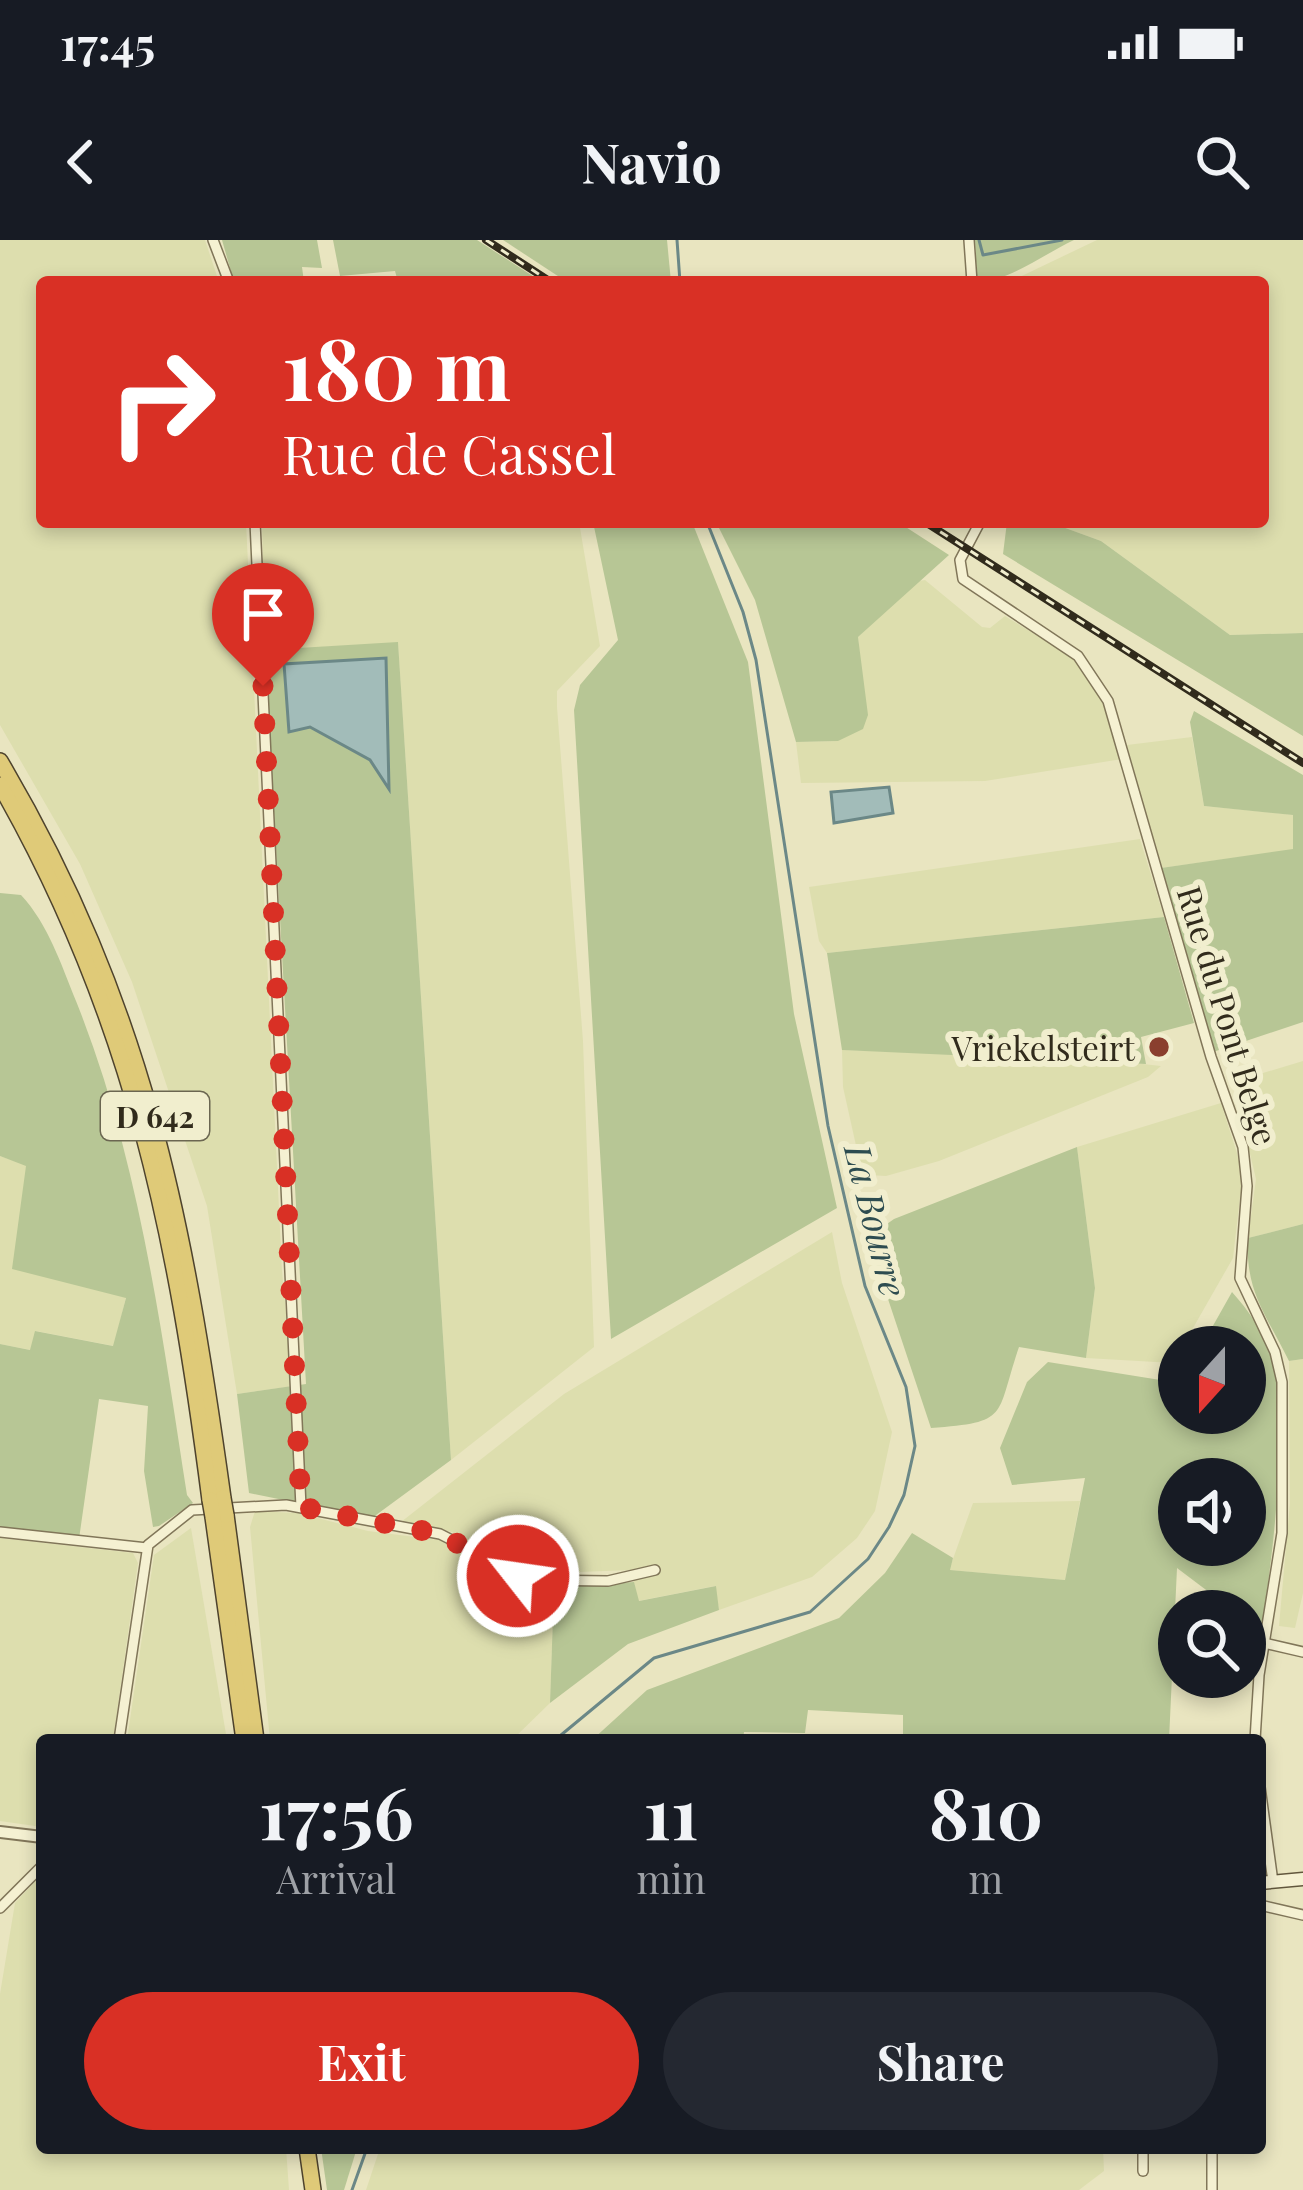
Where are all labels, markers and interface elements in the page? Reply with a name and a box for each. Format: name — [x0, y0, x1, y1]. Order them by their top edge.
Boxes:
text: 17:45 — [60, 12, 155, 72]
text: Navio — [581, 126, 722, 198]
icon: back — [48, 129, 114, 195]
icon: search — [1189, 129, 1255, 195]
text: 180 m — [282, 310, 511, 422]
icon: right — [84, 324, 240, 480]
text: Rue de Cassel — [282, 417, 616, 489]
pin — [212, 563, 314, 686]
icon: arrive — [230, 581, 296, 647]
street label: Rue du Pont Belge — [1169, 880, 1289, 1150]
place label: Vriekelsteirt — [951, 1025, 1136, 1069]
marker: Vriekelsteirt — [1146, 1034, 1172, 1060]
road number: D 642 — [101, 1092, 209, 1140]
water label: La Bourre — [834, 1137, 919, 1301]
north arrow — [1158, 1326, 1266, 1434]
map controls — [1158, 1326, 1266, 1698]
button: sound — [1158, 1458, 1266, 1566]
position arrow — [455, 1513, 581, 1639]
button: search — [1158, 1590, 1266, 1698]
text: 17:56 — [259, 1762, 414, 1858]
text: 11 — [644, 1762, 699, 1858]
text: 810 — [929, 1762, 1043, 1858]
text: Arrival — [276, 1852, 396, 1904]
text: min — [636, 1852, 706, 1904]
text: m — [969, 1852, 1003, 1904]
button: Exit — [84, 1992, 639, 2130]
button: Share — [663, 1992, 1218, 2130]

